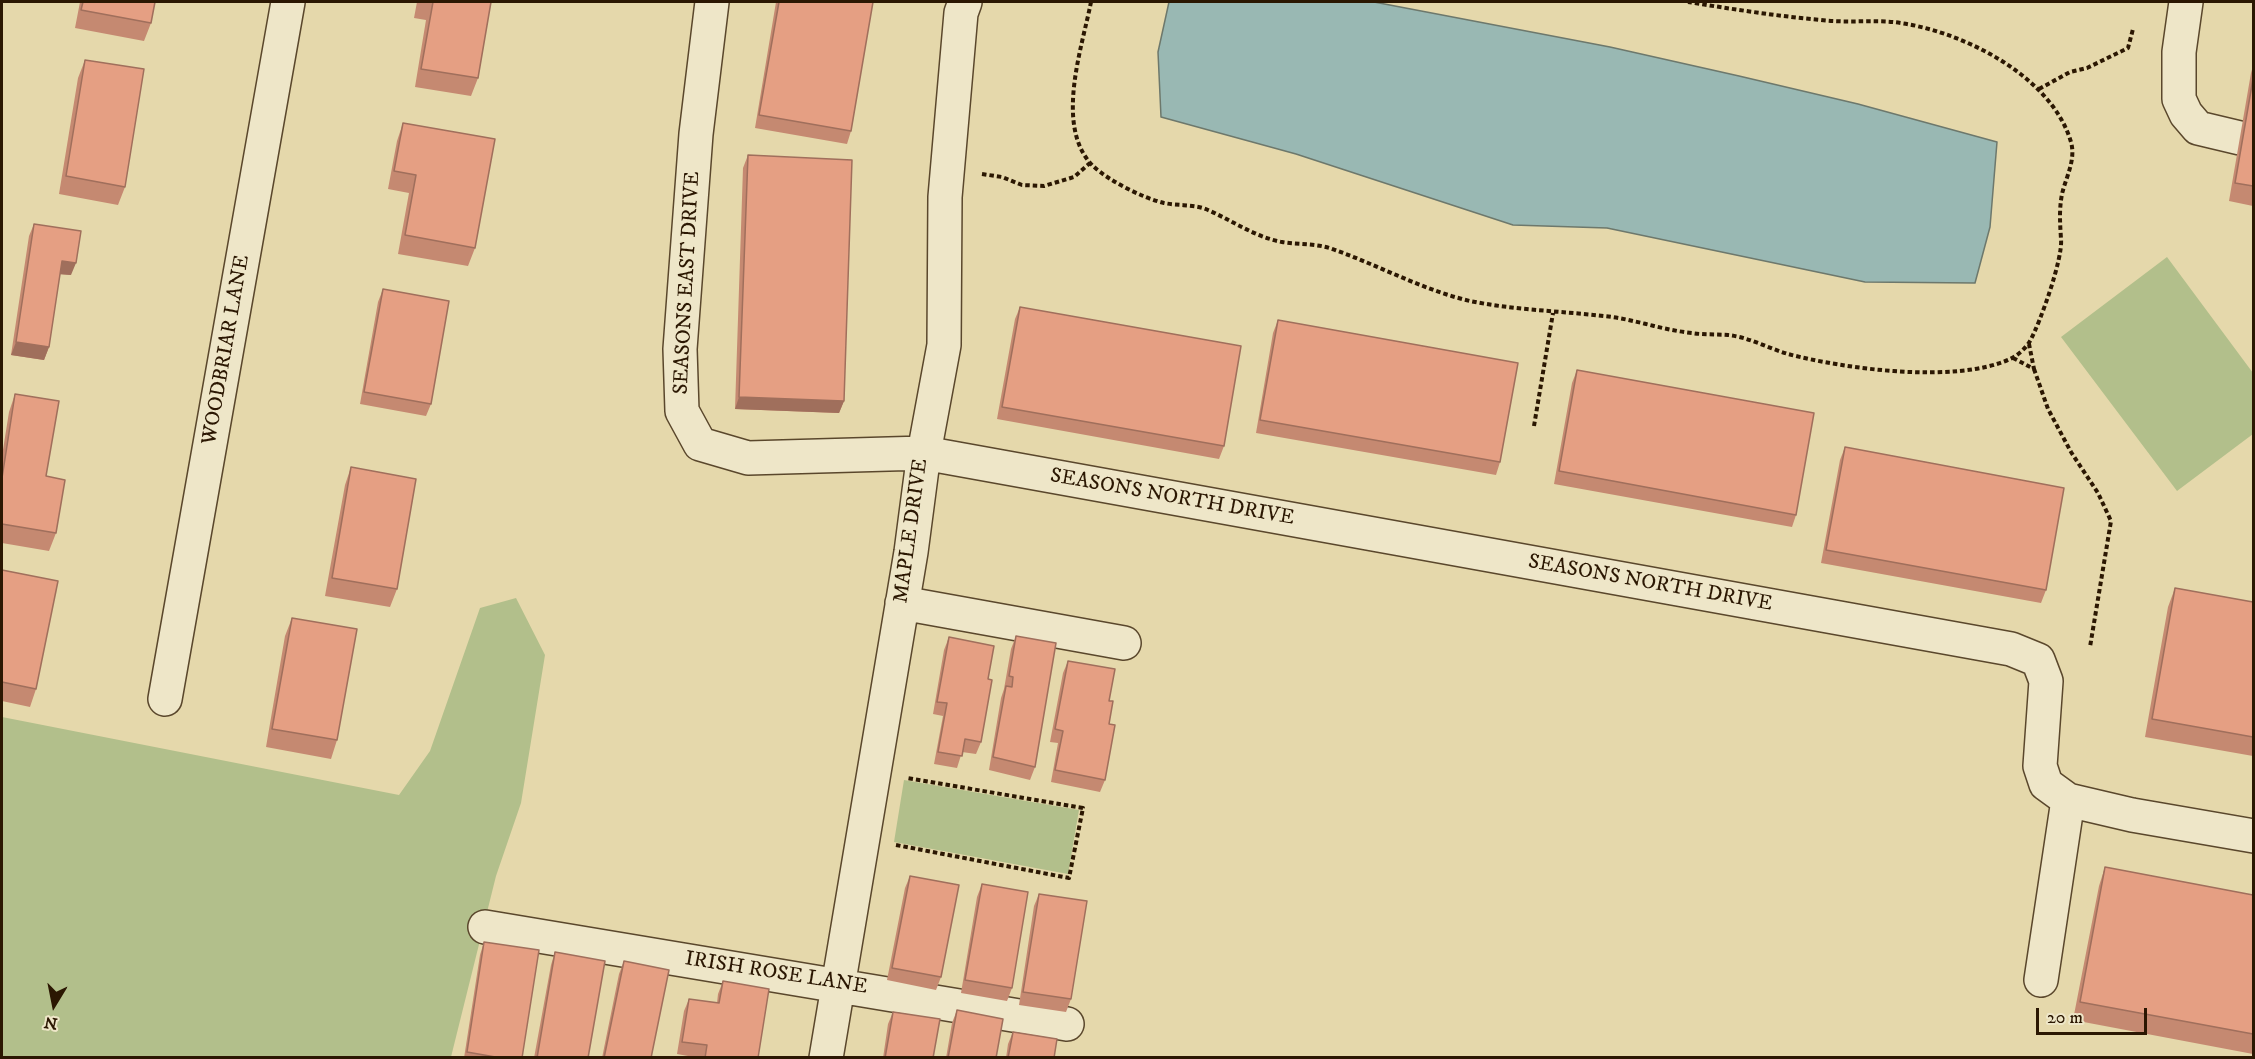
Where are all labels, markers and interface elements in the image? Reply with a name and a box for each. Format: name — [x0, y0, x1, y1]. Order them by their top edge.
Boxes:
street label: SEASONS EAST DRIVE — [670, 171, 706, 395]
street label: WOODBRIAR LANE — [198, 253, 256, 447]
street label: MAPLE DRIVE — [889, 457, 935, 605]
street label: SEASONS NORTH DRIVE — [1048, 464, 1296, 532]
street label: SEASONS NORTH DRIVE — [1526, 550, 1774, 618]
street label: IRISH ROSE LANE — [683, 947, 869, 1001]
north arrow — [24, 975, 84, 1035]
scale bar — [2039, 996, 2150, 1034]
text: 20 m — [2047, 1007, 2083, 1029]
text: N — [43, 1012, 59, 1034]

